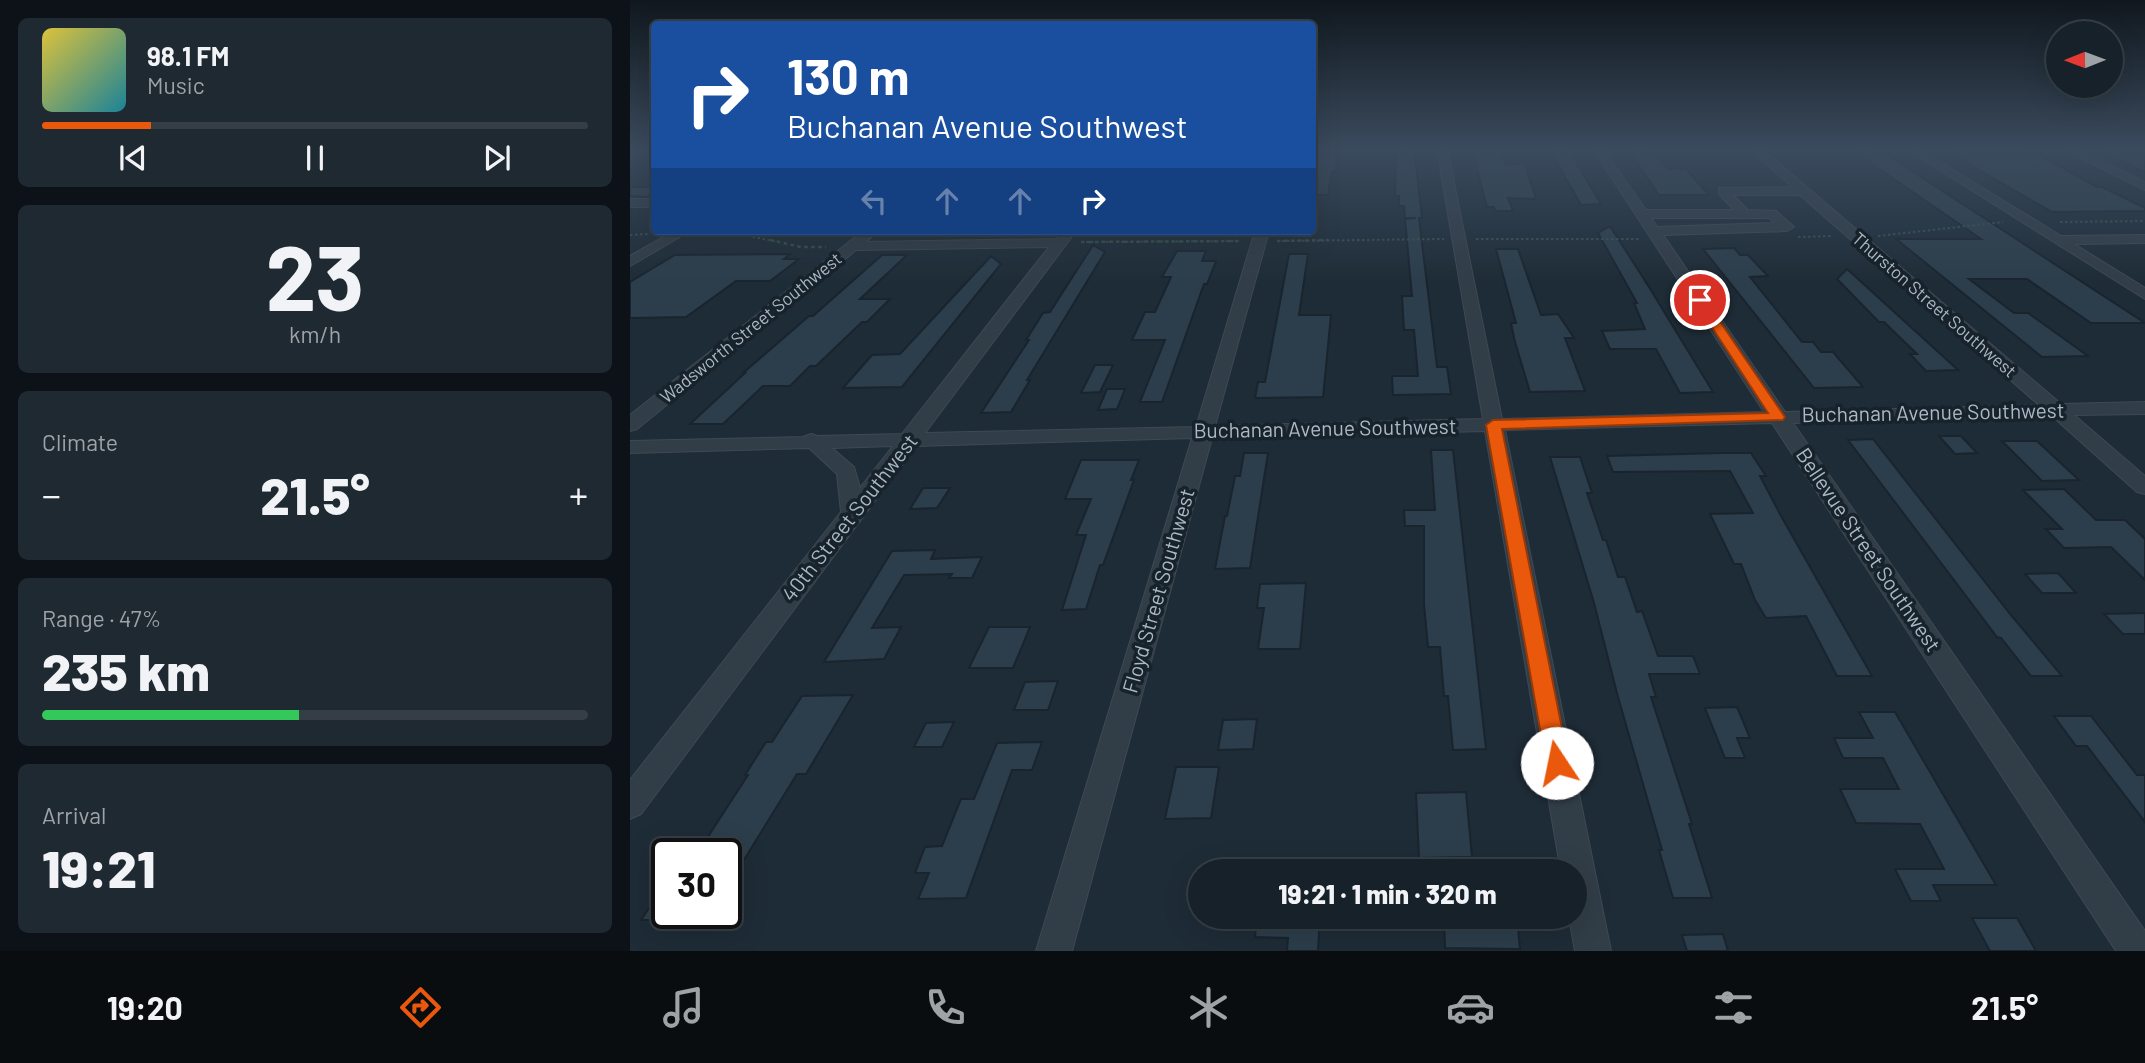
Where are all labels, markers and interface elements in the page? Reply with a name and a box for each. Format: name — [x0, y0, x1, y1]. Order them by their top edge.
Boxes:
north arrow — [2046, 21, 2123, 98]
map controls — [2046, 21, 2123, 98]
text: 98.1 FM — [147, 40, 229, 71]
text: 130 m — [787, 46, 909, 105]
icon: right — [672, 49, 763, 140]
text: Music — [147, 71, 205, 99]
text: Buchanan Avenue Southwest — [787, 106, 1188, 144]
icon: previous — [114, 139, 152, 177]
icon: pause — [296, 139, 334, 177]
icon: next — [478, 139, 516, 177]
icon: left — [855, 182, 893, 220]
icon: ahead — [928, 182, 966, 220]
icon: ahead — [1001, 182, 1039, 220]
icon: right — [1074, 182, 1112, 220]
text: 23 — [266, 220, 364, 329]
street label: Thurston Street Southwest — [1848, 227, 2021, 382]
street label: Wadsworth Street Southwest — [655, 247, 846, 407]
pin — [1670, 270, 1730, 330]
icon: arrive — [1681, 281, 1719, 319]
text: km/h — [289, 320, 341, 348]
street label: Buchanan Avenue Southwest — [1801, 397, 2065, 426]
street label: Buchanan Avenue Southwest — [1193, 413, 1457, 442]
text: Climate — [42, 428, 118, 456]
street label: 40th Street Southwest — [776, 428, 922, 606]
street label: Bellevue Street Southwest — [1792, 443, 1947, 656]
text: 21.5° — [260, 463, 370, 525]
text: − — [42, 471, 61, 517]
text: + — [569, 471, 588, 517]
street label: Floyd Street Southwest — [1116, 485, 1199, 696]
text: Range · 47% — [42, 604, 161, 632]
text: 235 km — [42, 639, 210, 701]
position arrow — [1520, 726, 1594, 800]
text: Arrival — [42, 801, 106, 829]
text: 19:21 — [42, 836, 155, 898]
speed limit sign: 30 — [651, 838, 742, 929]
text: 19:21 · 1 min · 320 m — [1278, 878, 1497, 909]
icon: directions — [396, 983, 445, 1032]
icon: music — [659, 983, 708, 1032]
icon: phone — [921, 983, 970, 1032]
icon: climate — [1184, 983, 1233, 1032]
icon: car — [1446, 983, 1495, 1032]
icon: filters — [1709, 983, 1758, 1032]
text: 19:20 — [107, 988, 183, 1026]
text: 21.5° — [1971, 988, 2038, 1026]

